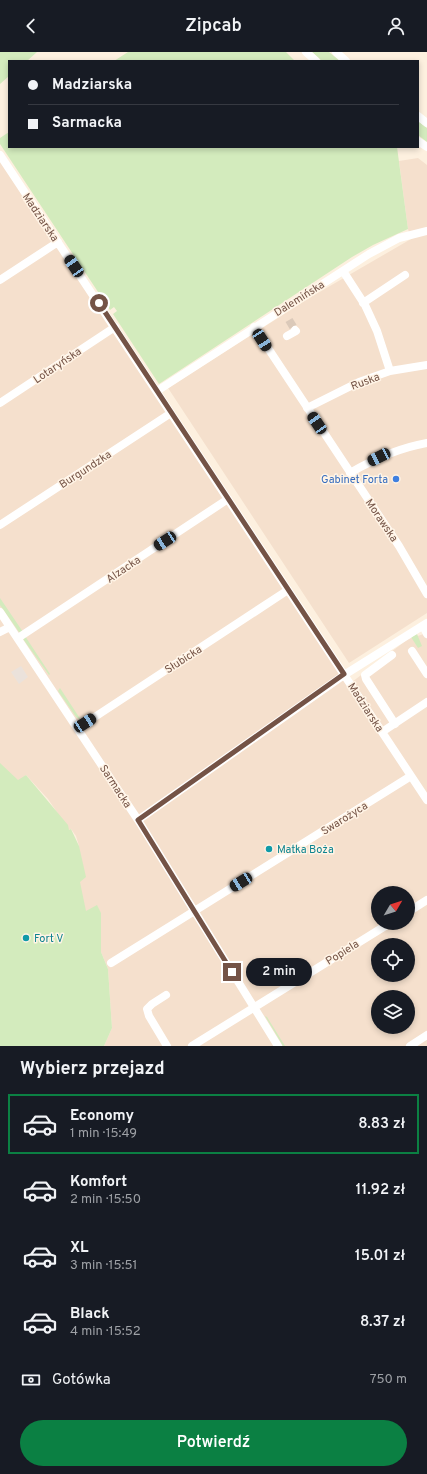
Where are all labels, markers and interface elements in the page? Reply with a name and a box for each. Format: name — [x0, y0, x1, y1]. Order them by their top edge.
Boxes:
icon: back — [20, 15, 42, 37]
text: Zipcab — [185, 15, 242, 38]
icon: person — [385, 15, 407, 37]
text: Madziarska — [52, 76, 132, 95]
text: Sarmacka — [52, 114, 122, 133]
street label: Madziarska — [19, 191, 62, 245]
car — [62, 253, 86, 279]
street label: Dalemińska — [272, 278, 328, 320]
route start — [90, 294, 108, 312]
car — [250, 327, 274, 353]
street label: Lotaryńska — [31, 345, 84, 387]
street label: Ruska — [349, 370, 382, 394]
car — [305, 410, 329, 436]
car — [366, 446, 392, 468]
street label: Burgundzka — [57, 448, 114, 492]
place label: Gabinet Forta — [321, 473, 388, 487]
marker: Gabinet Forta — [391, 474, 401, 484]
street label: Morawska — [362, 496, 401, 545]
car — [152, 529, 178, 553]
street label: Alzacka — [104, 553, 144, 586]
street label: Słubicka — [162, 643, 205, 677]
street label: Madziarska — [344, 680, 386, 735]
car — [72, 711, 98, 735]
street label: Sarmacka — [96, 762, 134, 811]
street label: Swarożyca — [319, 799, 371, 839]
place label: Matka Boża — [277, 843, 334, 857]
marker: Matka Boża — [264, 844, 274, 854]
car — [228, 871, 254, 893]
north arrow — [371, 886, 415, 930]
map controls — [371, 886, 415, 1034]
place label: Fort V — [34, 932, 63, 946]
marker: Fort V — [21, 933, 31, 943]
street label: Popiela — [323, 937, 362, 968]
button: locate — [371, 938, 415, 982]
callout: 2 min — [246, 958, 312, 986]
route end — [223, 963, 241, 981]
text: 2 min — [262, 964, 296, 980]
button: layers — [371, 990, 415, 1034]
text: Wybierz przejazd — [20, 1058, 165, 1081]
icon: car — [22, 1106, 58, 1142]
text: Economy — [70, 1107, 134, 1126]
text: 8.83 zł — [358, 1115, 405, 1134]
text: 1 min · 15:49 — [70, 1126, 137, 1142]
icon: car — [22, 1172, 58, 1208]
text: Komfort — [70, 1173, 127, 1192]
text: 11.92 zł — [356, 1181, 405, 1200]
text: 2 min · 15:50 — [70, 1192, 141, 1208]
icon: car — [22, 1238, 58, 1274]
text: XL — [70, 1239, 88, 1258]
text: 15.01 zł — [355, 1247, 405, 1266]
text: 3 min · 15:51 — [70, 1258, 137, 1274]
icon: car — [22, 1304, 58, 1340]
text: Black — [70, 1305, 110, 1324]
text: 8.37 zł — [360, 1313, 405, 1332]
text: 4 min · 15:52 — [70, 1324, 141, 1340]
icon: cash — [20, 1369, 42, 1391]
text: Gotówka — [52, 1371, 111, 1390]
text: 750 m — [370, 1372, 407, 1388]
button: Potwierdź — [20, 1420, 407, 1466]

